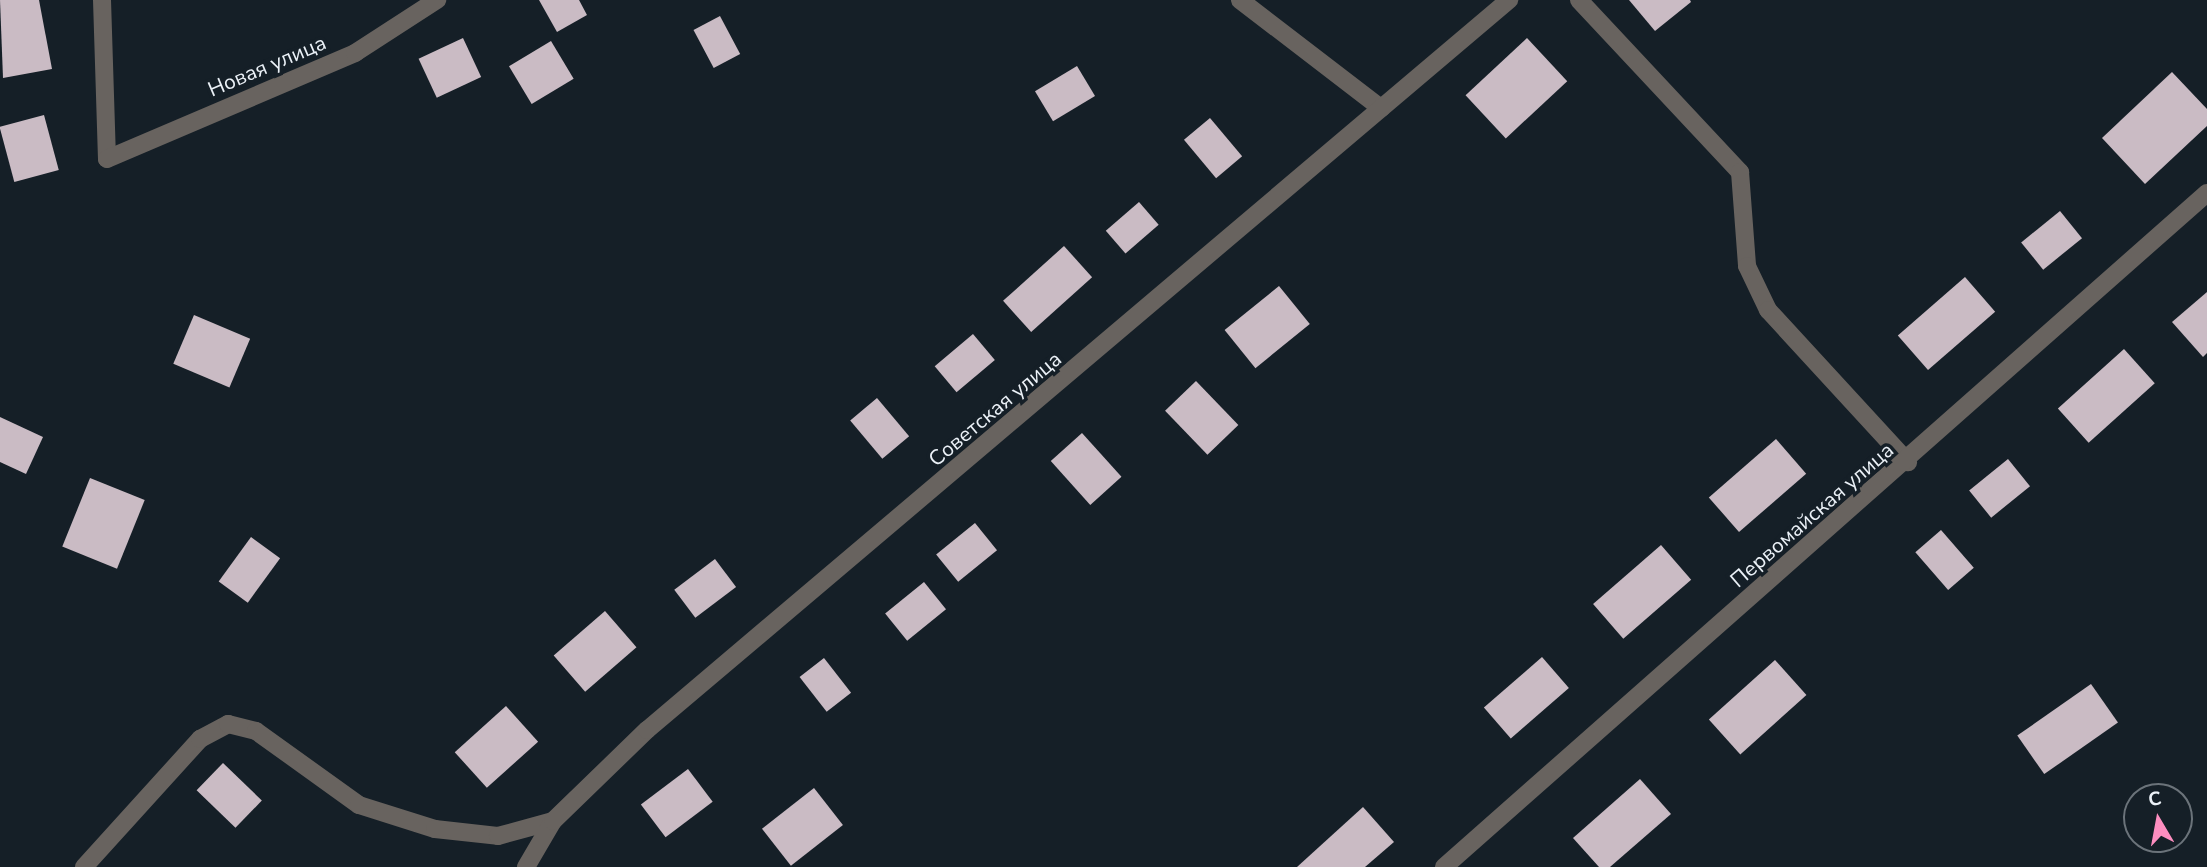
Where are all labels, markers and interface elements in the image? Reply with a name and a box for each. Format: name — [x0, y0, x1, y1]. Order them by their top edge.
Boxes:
street label: Новая улица — [204, 30, 330, 102]
street label: Советская улица — [923, 346, 1067, 472]
street label: Первомайская улица — [1725, 437, 1899, 593]
north arrow — [2123, 783, 2193, 853]
text: С — [2146, 785, 2163, 813]

